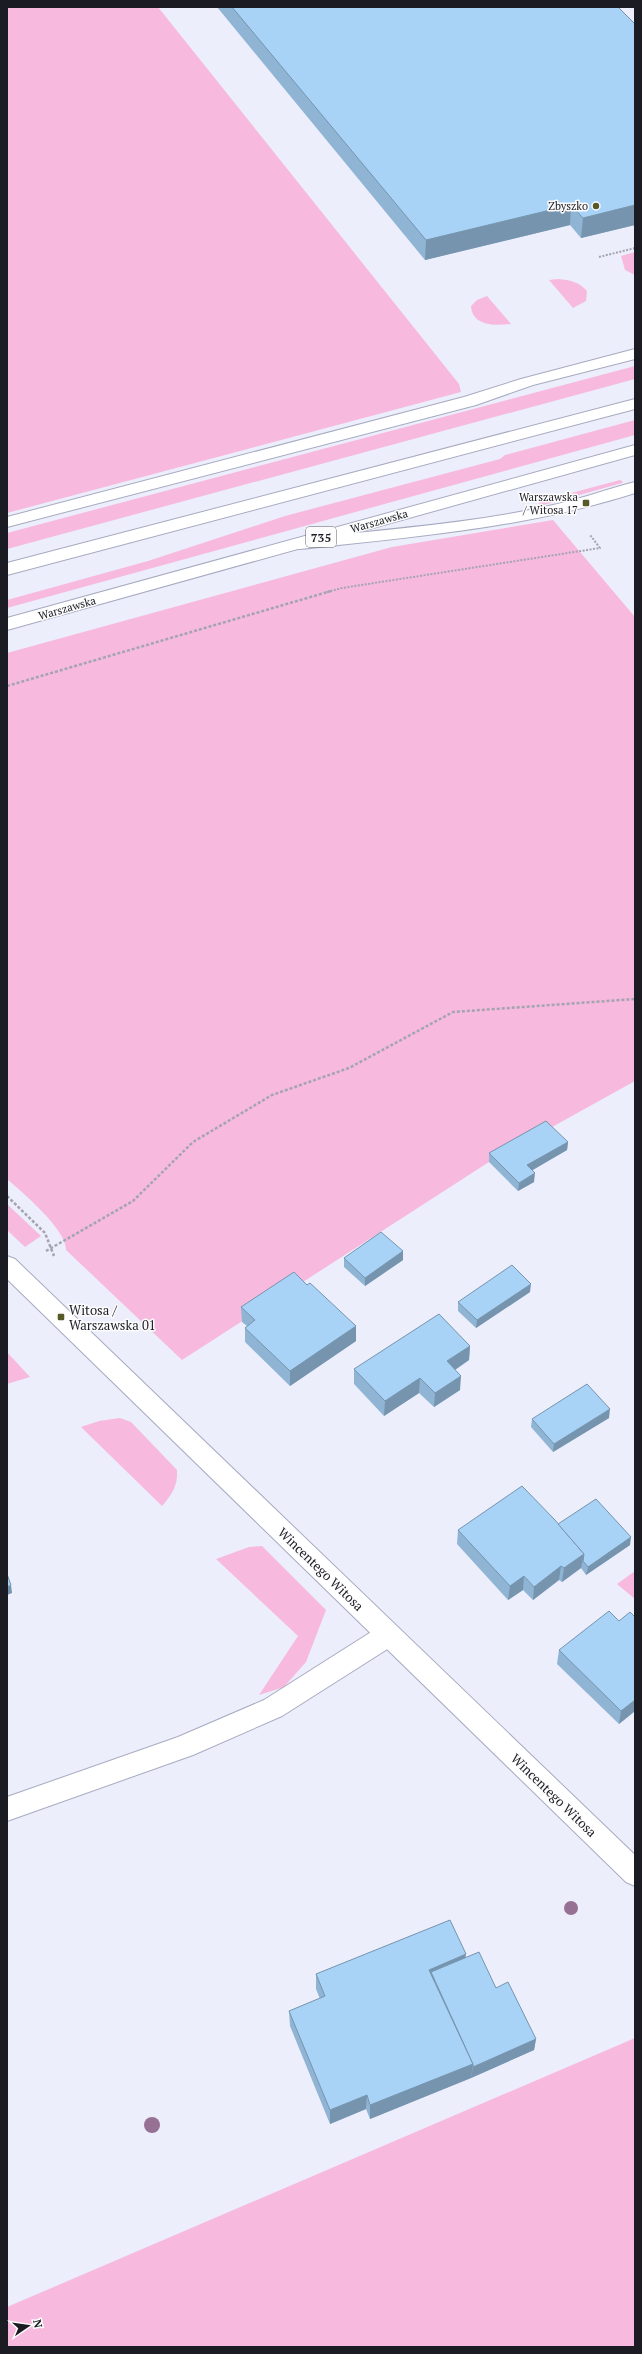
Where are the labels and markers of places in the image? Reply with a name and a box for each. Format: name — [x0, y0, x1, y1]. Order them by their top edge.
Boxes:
place label: Zbyszko — [548, 199, 588, 213]
marker: Zbyszko — [591, 201, 601, 211]
place label: Warszawska / Witosa 17 — [519, 490, 578, 517]
marker: Warszawska / Witosa 17 — [581, 498, 591, 508]
place label: Witosa / Warszawska 01 — [69, 1301, 156, 1334]
marker: Witosa / Warszawska 01 — [56, 1312, 66, 1322]

